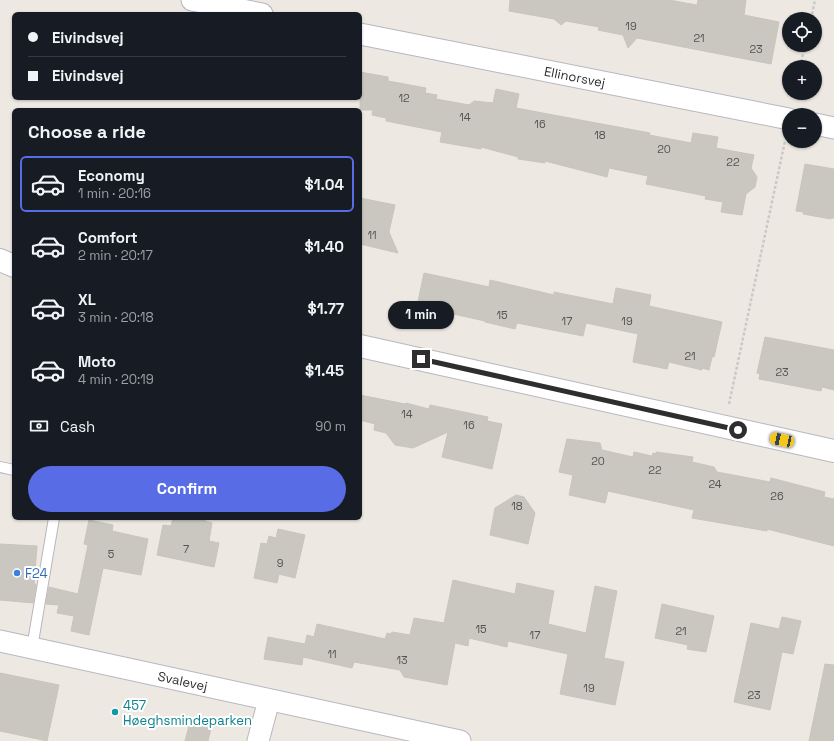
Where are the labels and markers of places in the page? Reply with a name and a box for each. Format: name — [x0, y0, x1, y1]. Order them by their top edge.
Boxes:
place label: F24 — [25, 565, 48, 582]
marker: F24 — [12, 568, 22, 578]
place label: 457 Høeghsmindeparken — [123, 697, 252, 729]
marker: 457 Høeghsmindeparken — [110, 707, 120, 717]

